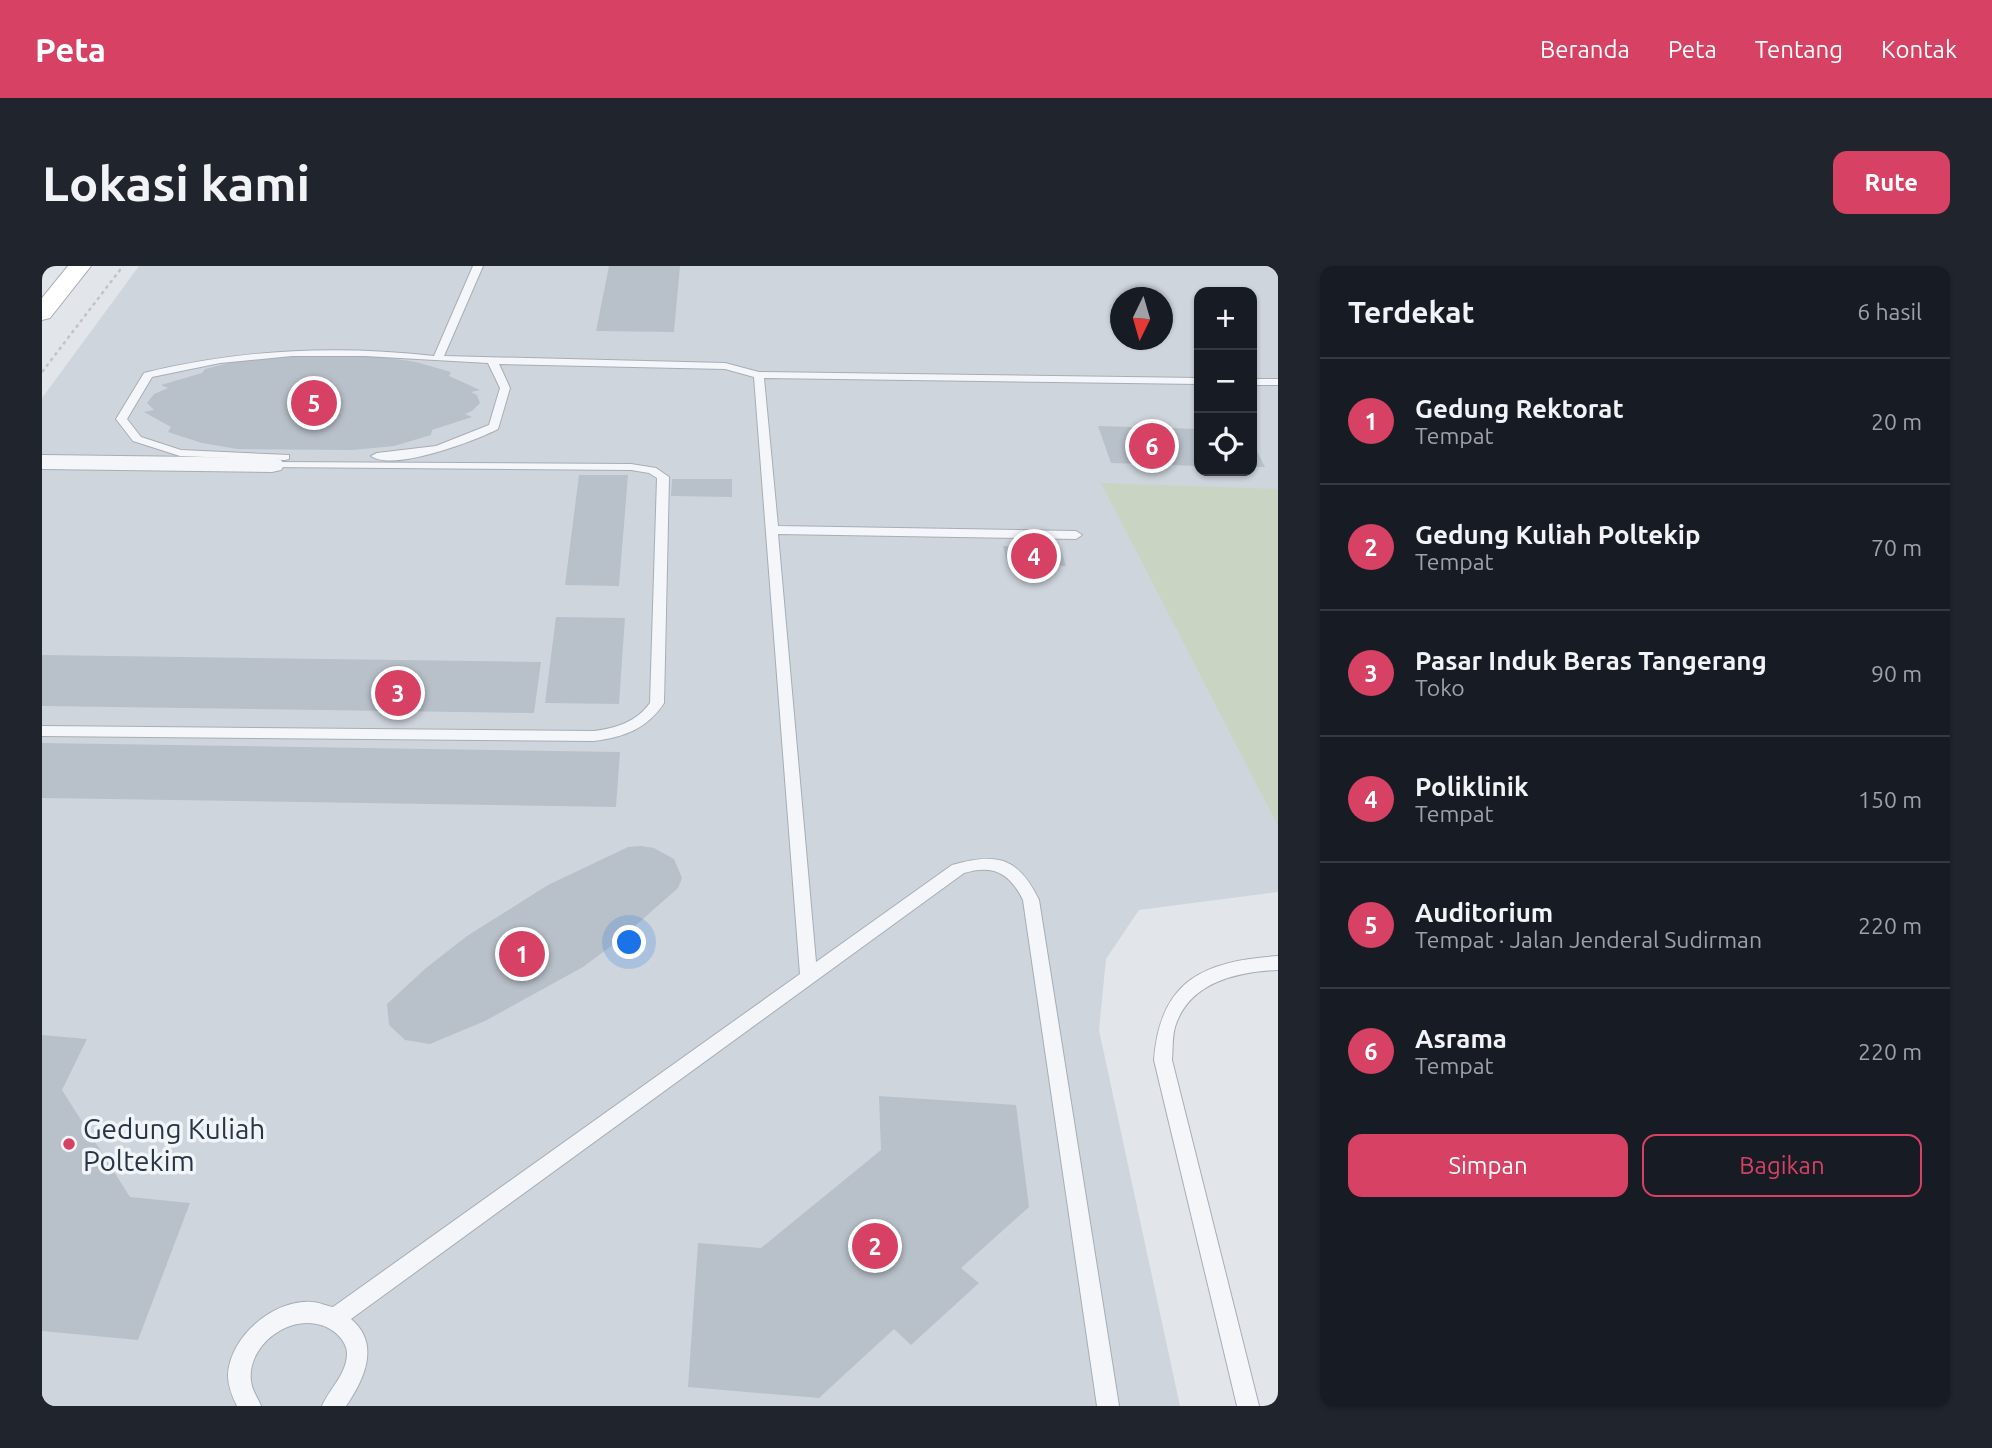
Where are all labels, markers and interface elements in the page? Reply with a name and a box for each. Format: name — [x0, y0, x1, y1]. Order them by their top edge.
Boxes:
text: Peta — [35, 31, 106, 68]
text: Beranda — [1540, 36, 1630, 63]
text: Peta — [1668, 36, 1717, 63]
text: Tentang — [1755, 36, 1843, 63]
text: Kontak — [1881, 36, 1957, 63]
button: Rute — [1833, 151, 1950, 214]
text: Lokasi kami — [42, 155, 310, 210]
north arrow — [1110, 287, 1173, 350]
map controls — [1194, 287, 1257, 476]
button: + — [1194, 287, 1257, 350]
text: Terdekat — [1348, 295, 1474, 329]
text: 6 hasil — [1857, 299, 1922, 324]
button: − — [1194, 350, 1257, 413]
pin: 5 — [291, 377, 337, 429]
text: Gedung Rektorat — [1415, 394, 1624, 423]
text: 1 — [1365, 409, 1377, 434]
text: 20 m — [1871, 409, 1922, 434]
button: locate — [1194, 413, 1257, 476]
pin: 6 — [1129, 420, 1175, 472]
text: Tempat — [1415, 423, 1494, 448]
text: Gedung Kuliah Poltekip — [1415, 520, 1701, 549]
pin: 4 — [1011, 530, 1057, 582]
text: 2 — [1365, 535, 1377, 560]
text: 70 m — [1871, 535, 1922, 560]
text: Tempat — [1415, 549, 1494, 574]
text: Pasar Induk Beras Tangerang — [1415, 646, 1767, 675]
text: 3 — [1365, 661, 1377, 686]
text: 90 m — [1871, 661, 1922, 686]
pin: 3 — [375, 667, 421, 719]
text: Toko — [1415, 675, 1465, 700]
text: Poliklinik — [1415, 772, 1529, 801]
text: 4 — [1365, 787, 1377, 812]
text: 150 m — [1858, 787, 1922, 812]
text: Tempat — [1415, 801, 1494, 826]
text: Auditorium — [1415, 898, 1553, 927]
text: 5 — [1365, 913, 1377, 938]
text: 220 m — [1858, 913, 1922, 938]
your location — [612, 925, 646, 959]
text: Tempat · Jalan Jenderal Sudirman — [1415, 927, 1762, 952]
pin: 1 — [499, 928, 545, 980]
text: Asrama — [1415, 1024, 1507, 1053]
text: 6 — [1365, 1039, 1377, 1064]
text: 220 m — [1858, 1039, 1922, 1064]
text: Tempat — [1415, 1053, 1494, 1078]
place label: Gedung Kuliah Poltekim — [83, 1113, 265, 1176]
button: Simpan — [1348, 1134, 1628, 1197]
button: Bagikan — [1642, 1134, 1922, 1197]
marker: Gedung Kuliah Poltekim — [61, 1136, 77, 1152]
pin: 2 — [852, 1220, 898, 1272]

